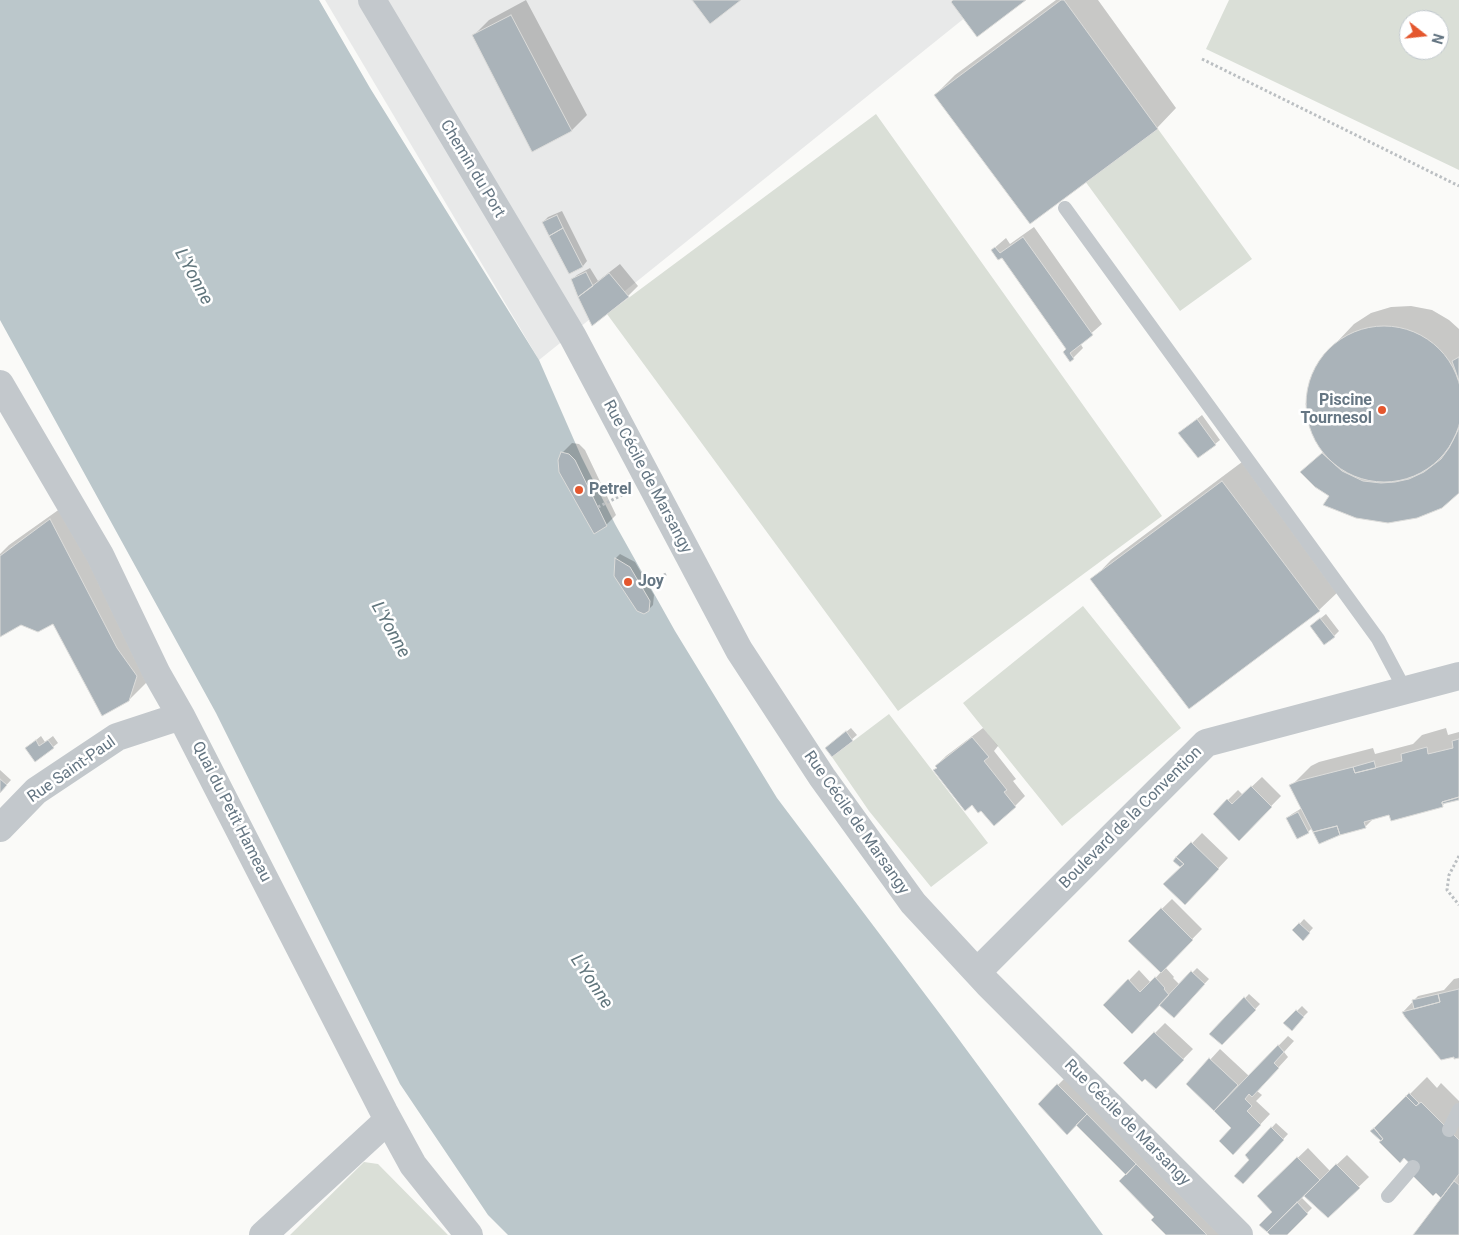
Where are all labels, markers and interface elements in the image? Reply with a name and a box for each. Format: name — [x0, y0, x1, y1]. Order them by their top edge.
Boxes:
north arrow — [1399, 10, 1449, 60]
text: N — [1428, 32, 1447, 46]
street label: Chemin du Port — [435, 117, 509, 221]
water label: L'Yonne — [169, 245, 217, 309]
place label: Piscine Tournesol — [1300, 391, 1372, 429]
street label: Rue Cécile de Marsangy — [598, 397, 696, 557]
marker: Piscine Tournesol — [1376, 404, 1388, 416]
place label: Petrel — [589, 480, 632, 500]
marker: Petrel — [573, 484, 585, 496]
place label: Joy — [638, 572, 664, 592]
marker: Joy — [622, 576, 634, 588]
water label: L'Yonne — [366, 598, 414, 662]
street label: Rue Saint-Paul — [24, 733, 120, 807]
street label: Quai du Petit Hameau — [187, 739, 275, 885]
street label: Boulevard de la Convention — [1056, 743, 1206, 893]
street label: Rue Cécile de Marsangy — [799, 748, 913, 898]
water label: L'Yonne — [565, 951, 617, 1013]
street label: Rue Cécile de Marsangy — [1060, 1056, 1194, 1190]

